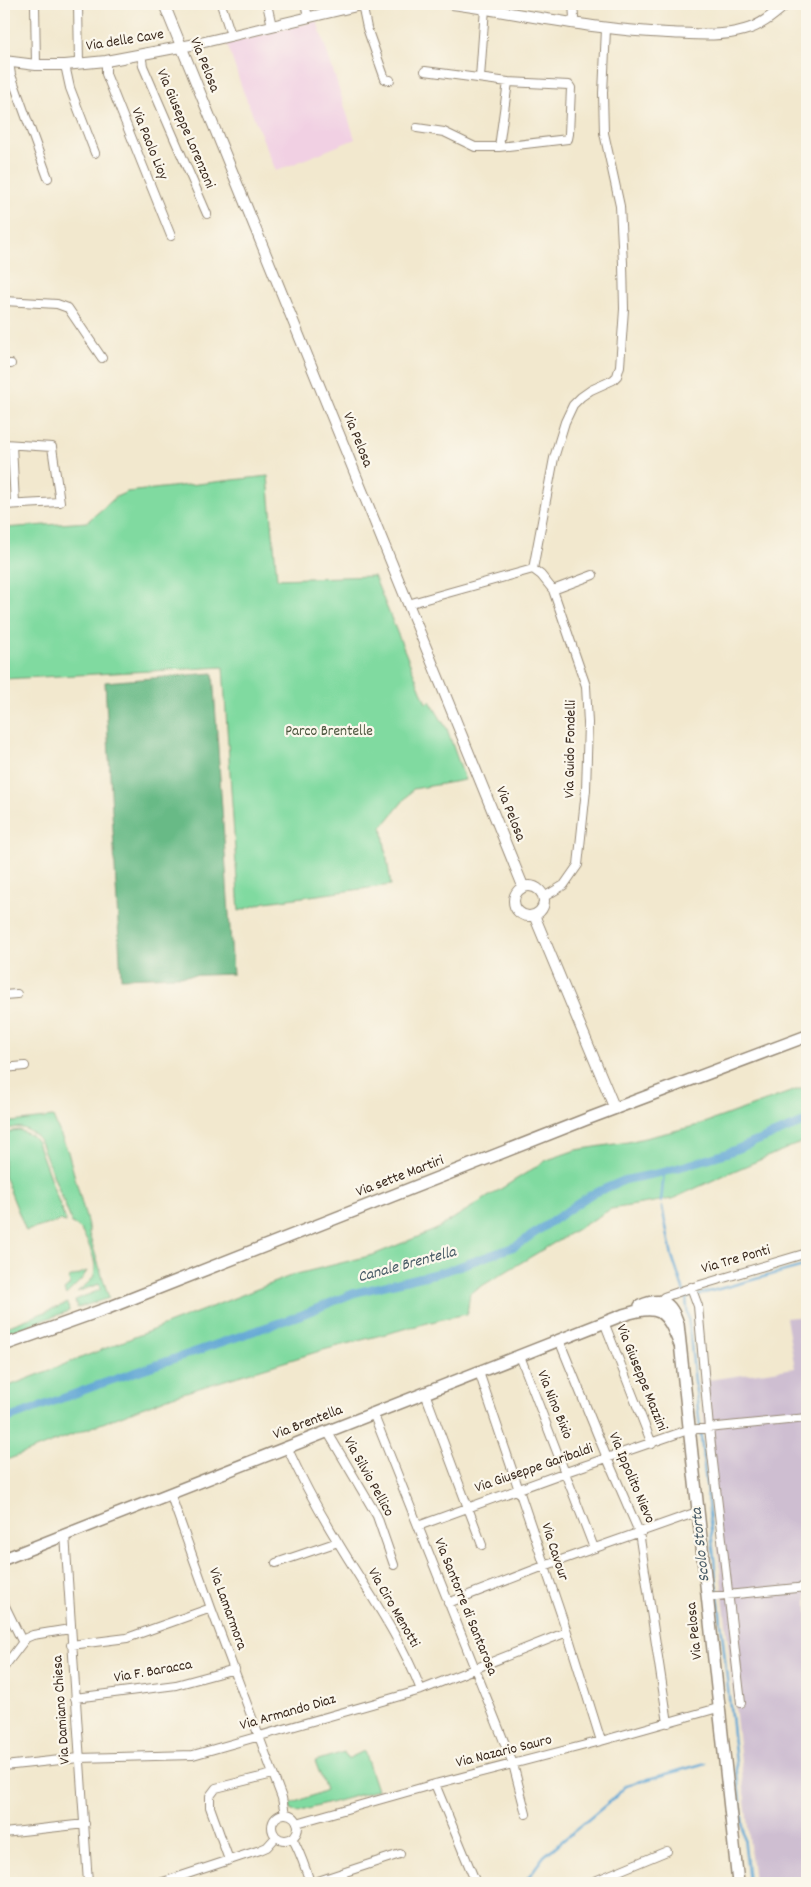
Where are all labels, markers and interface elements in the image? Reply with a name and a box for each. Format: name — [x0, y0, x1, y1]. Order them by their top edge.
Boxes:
street label: Via delle Cave — [84, 24, 166, 58]
street label: Via Pelosa — [183, 34, 225, 97]
street label: Via Giuseppe Lorenzoni — [150, 66, 220, 192]
street label: Via Paolo Lioy — [125, 105, 174, 184]
street label: Via Pelosa — [336, 409, 378, 472]
street label: Via Guido Fondelli — [559, 699, 583, 798]
park label: Parco Brentelle — [285, 721, 373, 743]
street label: Via Pelosa — [489, 783, 531, 846]
street label: Via sette Martiri — [353, 1150, 447, 1204]
water label: Canale Brentella — [355, 1240, 460, 1289]
street label: Via Tre Ponti — [699, 1240, 773, 1280]
street label: Via Giuseppe Mazzini — [610, 1321, 673, 1435]
street label: Via Nino Bixio — [530, 1367, 578, 1443]
street label: Via Brentella — [270, 1399, 347, 1446]
street label: Via Ippolito Nievo — [602, 1429, 660, 1527]
street label: Via Silvio Pellico — [337, 1433, 399, 1521]
street label: Via Giuseppe Garibaldi — [472, 1438, 596, 1500]
water label: Scolo Storta — [686, 1505, 716, 1583]
street label: Via Cavour — [534, 1520, 574, 1584]
street label: Via Santorre di Santarosa — [427, 1535, 503, 1680]
street label: Via Ciro Menotti — [361, 1564, 425, 1652]
street label: Via Lamarmora — [202, 1565, 252, 1654]
street label: Via Pelosa — [681, 1600, 709, 1661]
street label: Via Damiano Chiesa — [47, 1654, 77, 1765]
street label: Via F. Baracca — [112, 1654, 195, 1690]
street label: Via Armando Diaz — [237, 1689, 339, 1737]
street label: Via Nazario Sauro — [454, 1729, 555, 1775]

